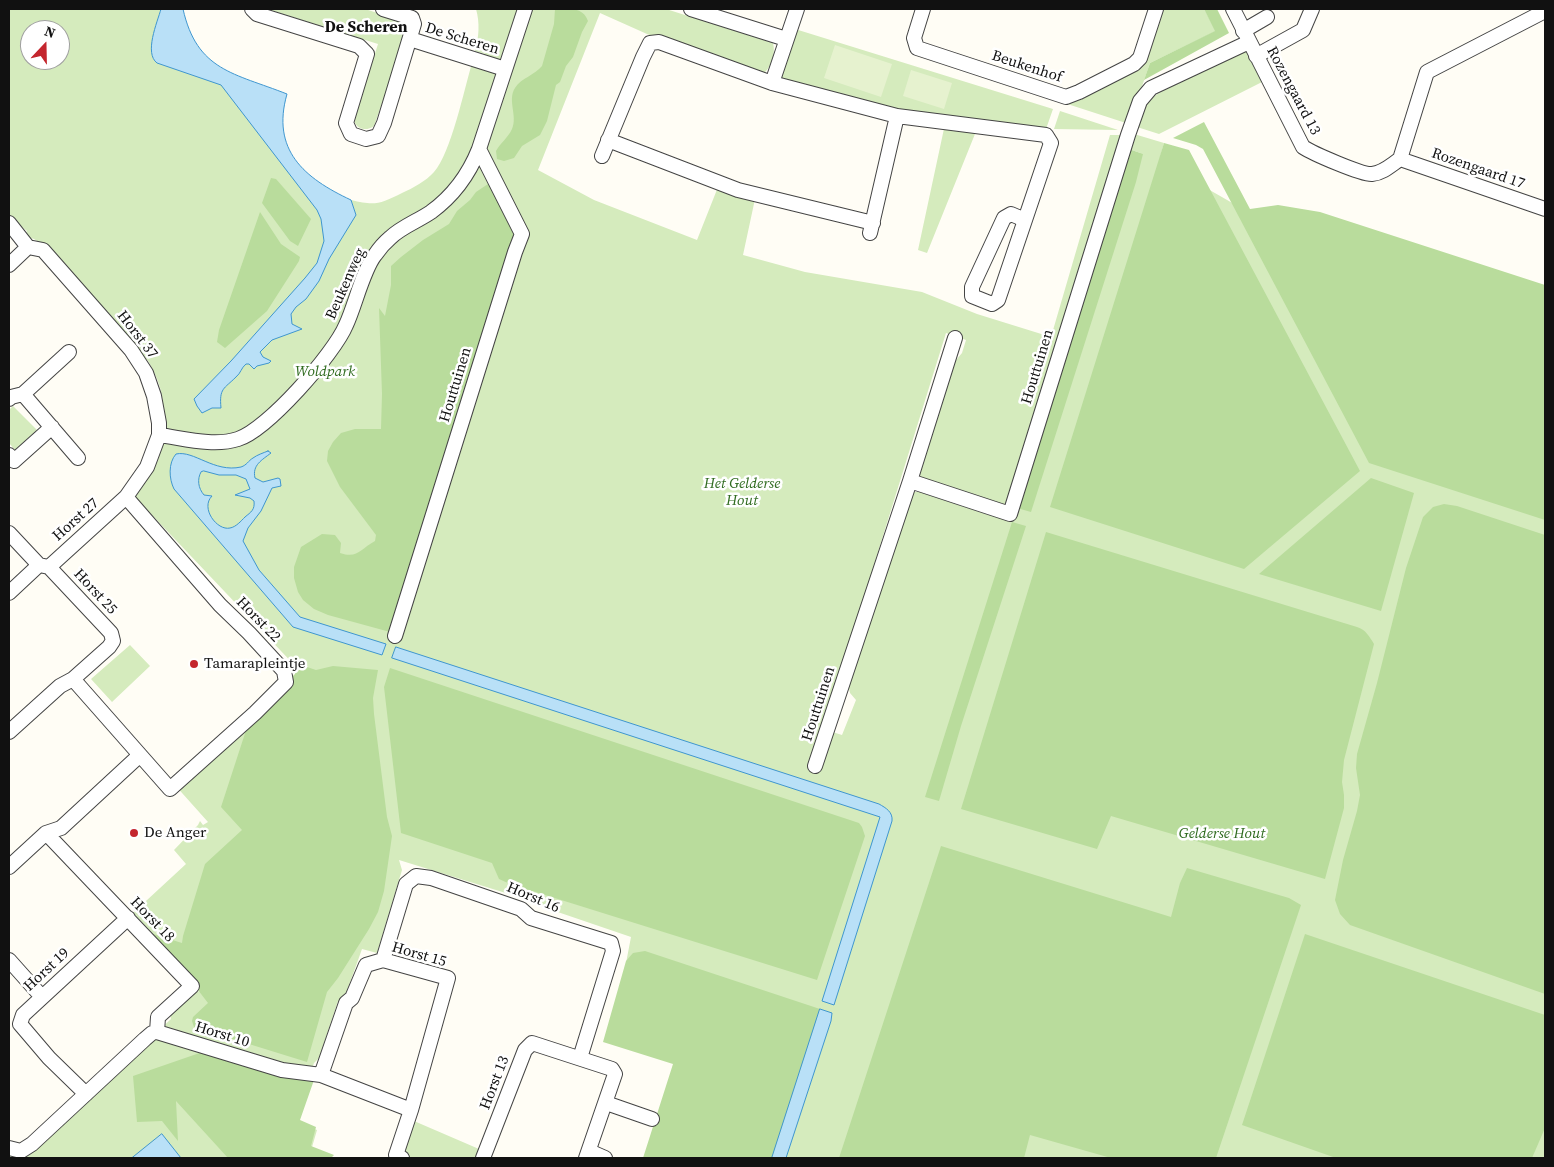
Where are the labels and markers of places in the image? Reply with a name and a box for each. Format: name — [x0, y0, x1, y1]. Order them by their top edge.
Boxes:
place label: Tamarapleintje — [204, 655, 305, 673]
marker: Tamarapleintje — [188, 658, 200, 670]
place label: De Anger — [144, 824, 206, 842]
marker: De Anger — [128, 827, 140, 839]

